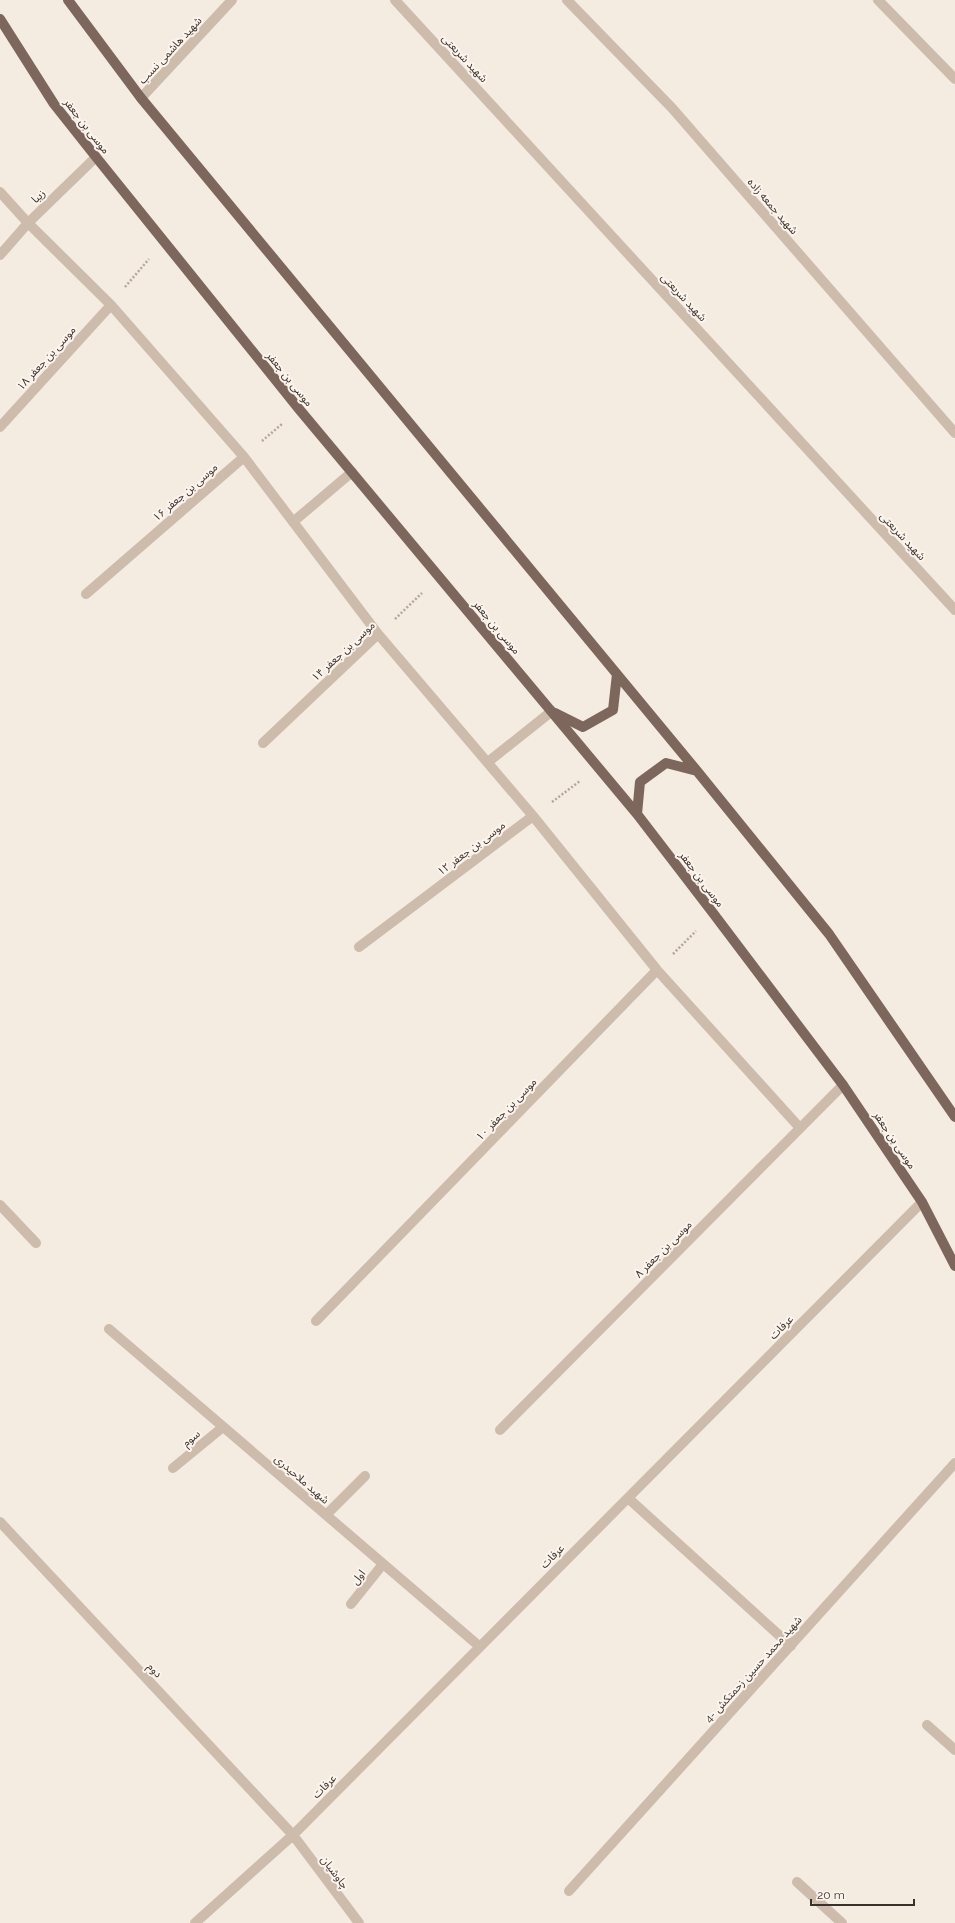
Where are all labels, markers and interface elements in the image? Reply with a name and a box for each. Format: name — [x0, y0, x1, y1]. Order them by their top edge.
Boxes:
street label: شهید هاشمی نسب — [136, 14, 205, 87]
street label: شهید شریعتی — [439, 32, 490, 85]
street label: موسی بن جعفر — [60, 95, 112, 157]
street label: شهید جمعه زاده — [745, 176, 801, 237]
street label: زیبا — [29, 187, 48, 206]
street label: شهید شریعتی — [658, 271, 709, 324]
street label: موسی بن جعفر ۱۸ — [14, 323, 79, 393]
street label: موسی بن جعفر — [263, 349, 316, 409]
street label: موسی بن جعفر ۱۶ — [150, 461, 221, 524]
street label: شهید شریعتی — [877, 510, 928, 563]
street label: موسی بن جعفر — [470, 597, 523, 657]
street label: موسی بن جعفر ۱۴ — [309, 619, 378, 684]
street label: موسی بن جعفر ۱۲ — [435, 818, 508, 878]
street label: موسی بن جعفر — [676, 848, 727, 910]
street label: موسی بن جعفر ۱۰ — [473, 1075, 540, 1143]
street label: موسی بن جعفر — [870, 1108, 919, 1172]
street label: موسی بن جعفر ۸ — [632, 1218, 695, 1281]
street label: عرفات — [767, 1312, 796, 1342]
street label: سوم — [180, 1427, 204, 1450]
street label: شهید ملاحیدری — [272, 1452, 332, 1507]
street label: عرفات — [538, 1541, 567, 1571]
street label: اول — [349, 1567, 368, 1587]
street label: 4- شهید محمد حسین زحمتکش — [702, 1613, 805, 1725]
street label: دوم — [144, 1660, 165, 1681]
street label: عرفات — [310, 1771, 339, 1801]
street label: چاوشیان — [317, 1853, 352, 1892]
scale bar — [811, 1881, 914, 1907]
text: 20 m — [817, 1888, 845, 1902]

